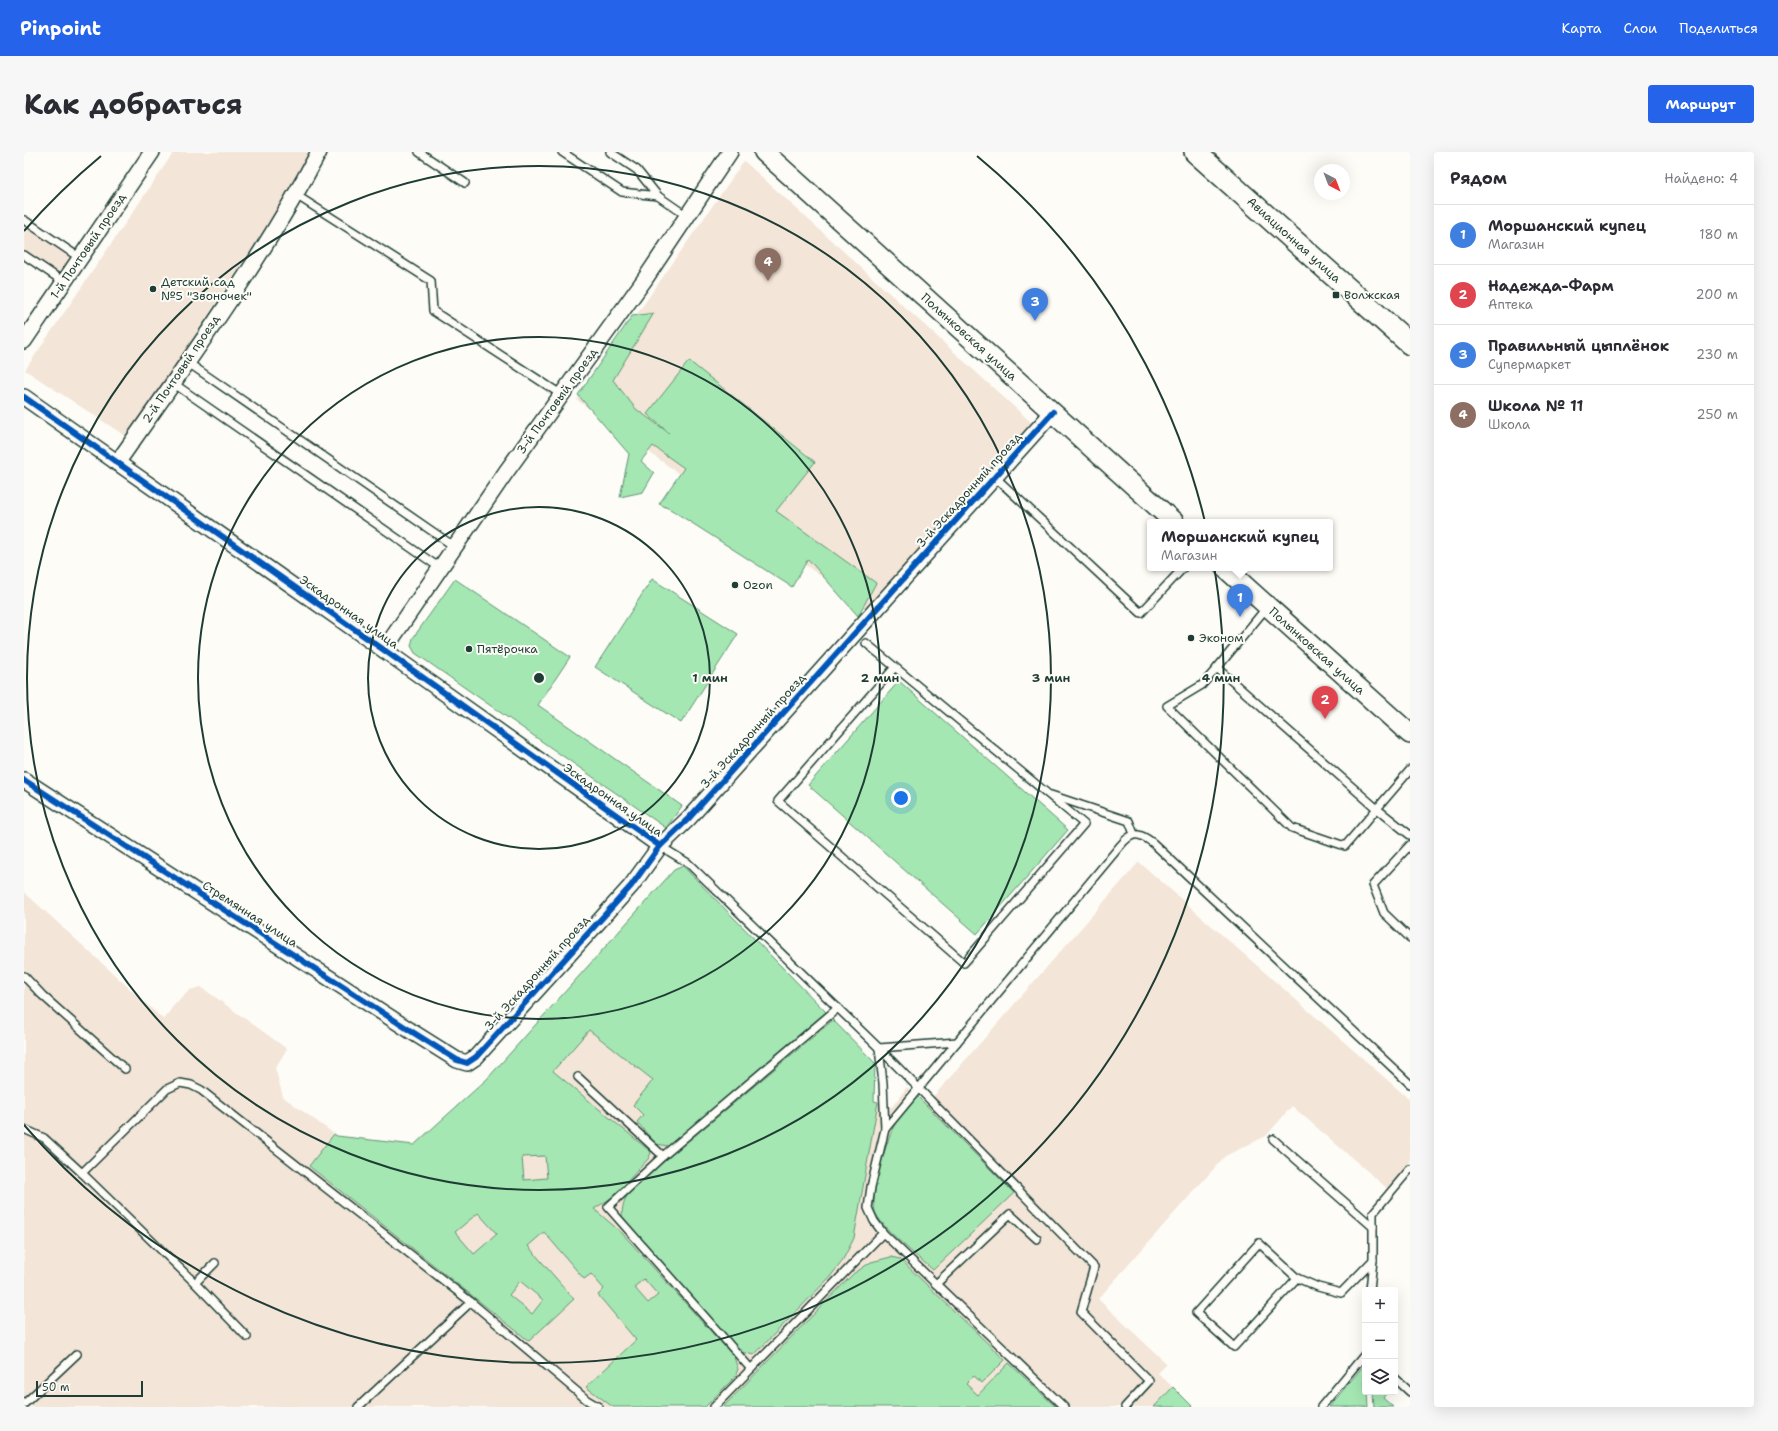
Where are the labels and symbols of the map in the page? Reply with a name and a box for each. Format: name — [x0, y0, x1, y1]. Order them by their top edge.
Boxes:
north arrow — [1314, 164, 1350, 200]
street label: 1-й Почтовый проезд — [47, 190, 130, 302]
street label: Авиационная улица — [1244, 194, 1345, 287]
pin: 4 — [755, 248, 781, 281]
place label: Детский сад №5 "Звоночек" — [161, 274, 252, 304]
marker: Детский сад №5 "Звоночек" — [148, 284, 158, 294]
place label: Волжская — [1344, 287, 1400, 303]
pin: 3 — [1022, 288, 1048, 321]
street label: Полынковская улица — [918, 290, 1021, 385]
marker: Волжская — [1331, 290, 1341, 300]
street label: 2-й Почтовый проезд — [139, 311, 223, 426]
street label: 3-й Почтовый проезд — [513, 344, 601, 457]
street label: 3-й Эскадронный проезд — [913, 429, 1025, 551]
street label: Эскадронная улица — [296, 572, 402, 653]
place label: Ozon — [743, 577, 773, 593]
marker: Ozon — [730, 580, 740, 590]
pin: 1 — [1227, 584, 1253, 617]
street label: Полынковская улица — [1266, 604, 1369, 699]
place label: Эконом — [1199, 630, 1244, 646]
marker: Эконом — [1186, 633, 1196, 643]
place label: Пятёрочка — [477, 641, 538, 657]
marker: Пятёрочка — [464, 644, 474, 654]
text: 1 мин — [692, 670, 728, 686]
street label: 3-й Эскадронный проезд — [697, 670, 809, 792]
text: 2 мин — [861, 670, 899, 686]
text: 3 мин — [1032, 670, 1070, 686]
text: 4 мин — [1202, 670, 1240, 686]
centre of rings — [532, 671, 546, 685]
pin: 2 — [1312, 686, 1338, 719]
street label: Эскадронная улица — [560, 760, 666, 841]
your location — [891, 788, 911, 808]
street label: Стремянная улица — [199, 877, 301, 951]
street label: 3-й Эскадронный проезд — [481, 912, 593, 1034]
scale bar — [36, 1379, 143, 1398]

